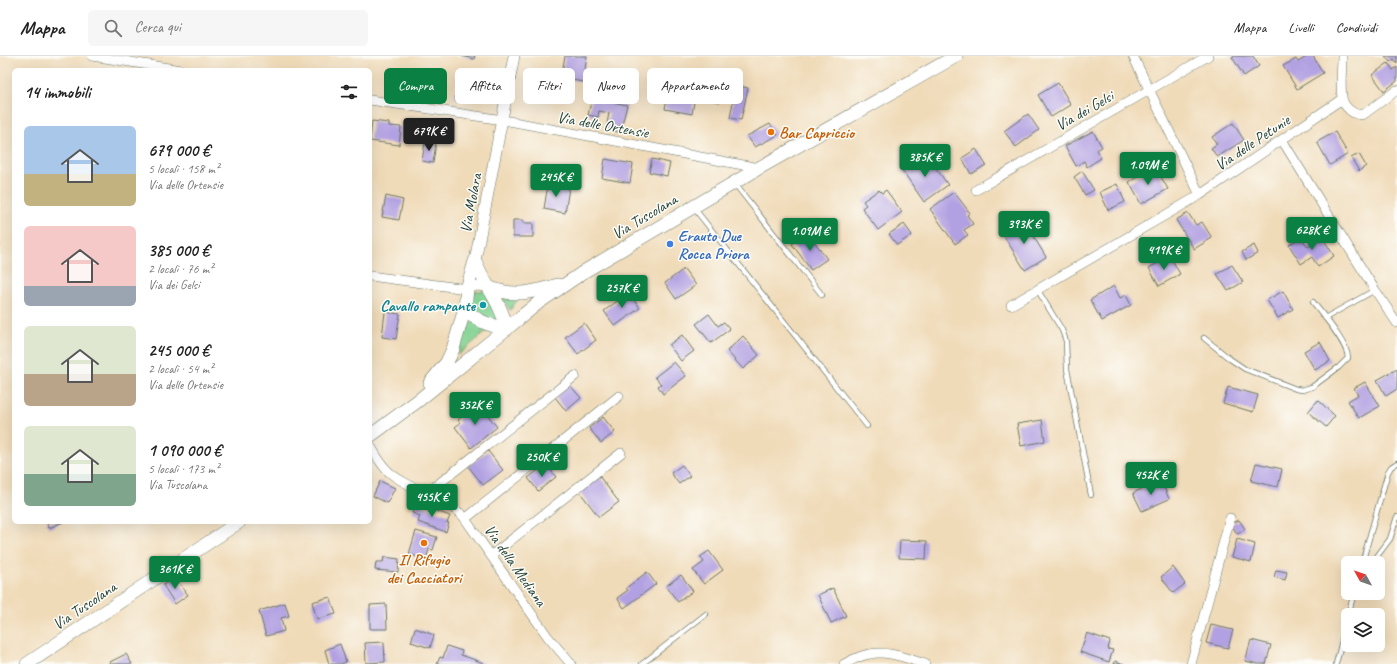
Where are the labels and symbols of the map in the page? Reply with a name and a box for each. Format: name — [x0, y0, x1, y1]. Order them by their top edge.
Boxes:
street label: Via dei Gelsi — [1052, 85, 1119, 135]
street label: Via delle Ortensie — [556, 107, 652, 143]
street label: Via delle Petunie — [1211, 109, 1295, 175]
pin: 679K € — [396, 118, 462, 152]
place label: Bar Capriccio — [779, 123, 856, 143]
marker: Bar Capriccio — [766, 127, 776, 137]
pin: 385K € — [892, 144, 958, 178]
pin: 1.09M € — [1111, 152, 1185, 186]
pin: 245K € — [523, 164, 589, 198]
street label: Via Molara — [455, 170, 487, 235]
street label: Via Tuscolana — [608, 189, 682, 244]
pin: 393K € — [991, 211, 1057, 245]
pin: 628K € — [1279, 217, 1345, 251]
pin: 1.09M € — [773, 218, 847, 252]
place label: Erauto Due Rocca Priora — [678, 226, 750, 264]
pin: 419K € — [1131, 237, 1197, 271]
marker: Erauto Due Rocca Priora — [665, 239, 675, 249]
pin: 257K € — [589, 275, 655, 309]
place label: Cavallo rampante — [380, 296, 477, 316]
marker: Cavallo rampante — [478, 300, 488, 310]
pin: 352K € — [442, 392, 508, 426]
pin: 250K € — [509, 444, 575, 478]
pin: 452K € — [1118, 462, 1184, 496]
pin: 455K € — [399, 484, 465, 518]
street label: Via della Mediana — [480, 521, 552, 612]
marker: Il Rifugio dei Cacciatori — [419, 538, 429, 548]
place label: Il Rifugio dei Cacciatori — [387, 550, 463, 588]
pin: 361K € — [142, 556, 208, 590]
north arrow — [1341, 556, 1385, 600]
street label: Via Tuscolana — [49, 576, 121, 634]

